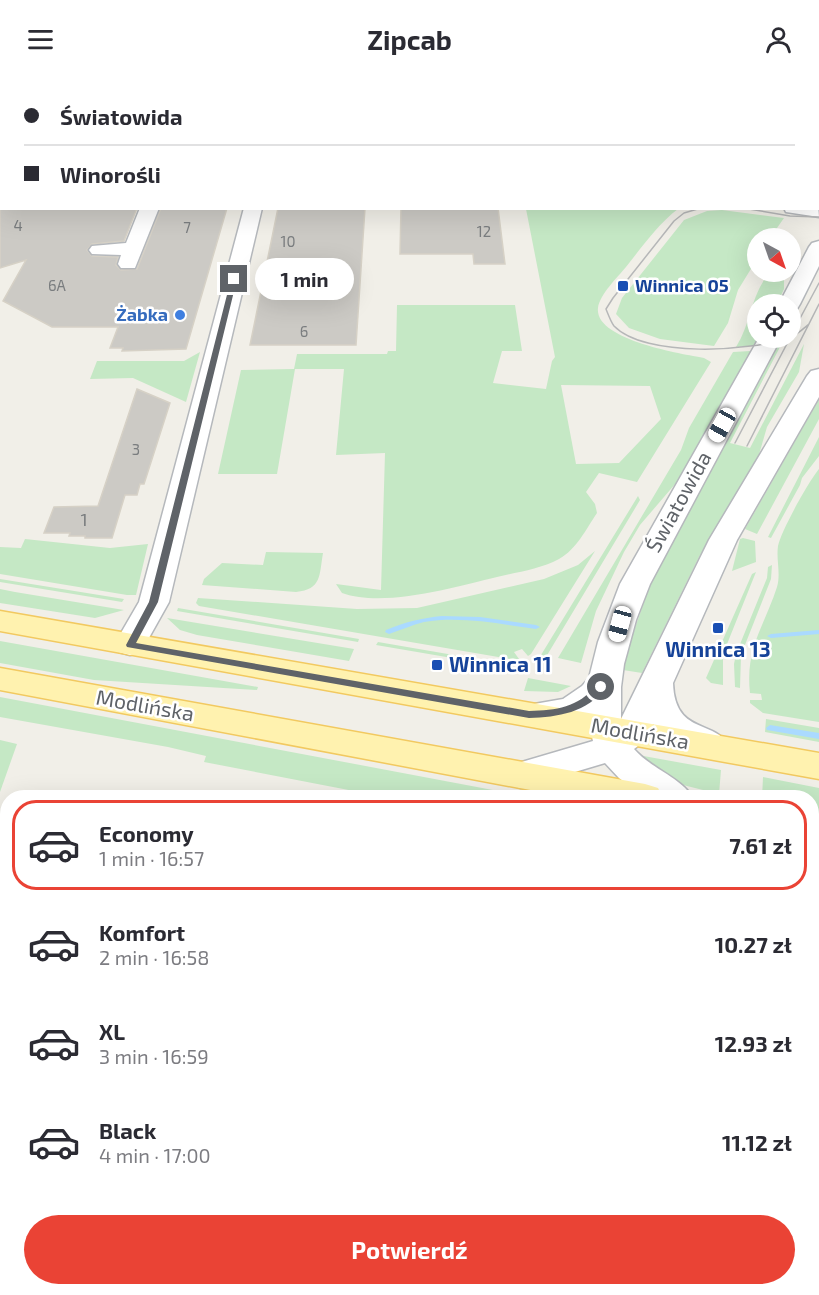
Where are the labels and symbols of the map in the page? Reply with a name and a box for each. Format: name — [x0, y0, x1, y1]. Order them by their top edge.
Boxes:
house number: 4 — [13, 216, 23, 234]
house number: 7 — [183, 218, 191, 236]
house number: 12 — [477, 222, 491, 240]
north arrow — [747, 228, 801, 282]
house number: 10 — [280, 232, 296, 250]
callout: 1 min — [255, 258, 354, 300]
route end — [220, 265, 247, 292]
place label: Winnica 05 — [635, 274, 729, 296]
house number: 6A — [48, 276, 67, 294]
marker: Winnica 05 — [616, 279, 630, 293]
place label: Żabka — [116, 303, 168, 325]
marker: Żabka — [173, 308, 187, 322]
house number: 6 — [300, 322, 308, 340]
car — [705, 405, 739, 445]
house number: 3 — [132, 440, 140, 458]
street label: Światowida — [640, 446, 716, 556]
house number: 1 — [80, 508, 88, 530]
car — [607, 604, 633, 644]
marker: Winnica 13 — [711, 621, 725, 635]
place label: Winnica 13 — [665, 636, 771, 661]
place label: Winnica 11 — [449, 651, 552, 676]
marker: Winnica 11 — [430, 658, 444, 672]
route start — [587, 673, 614, 700]
street label: Modlińska — [94, 684, 196, 725]
street label: Modlińska — [589, 712, 691, 753]

